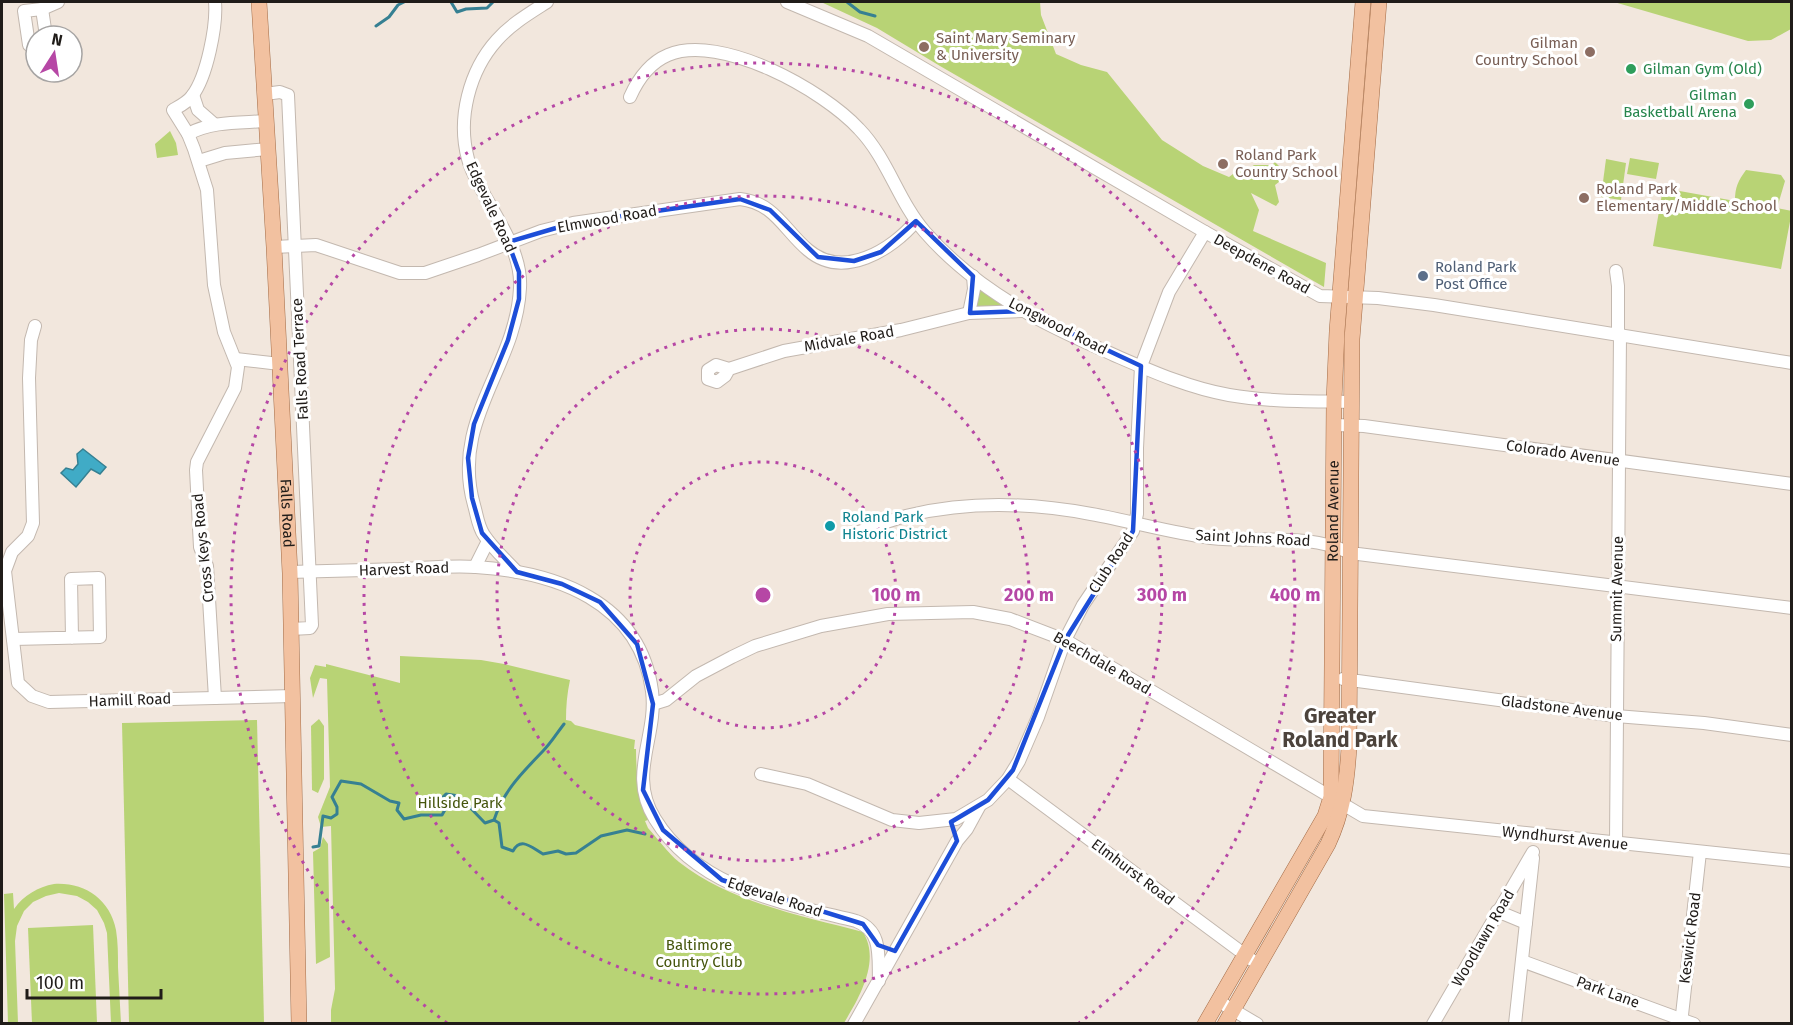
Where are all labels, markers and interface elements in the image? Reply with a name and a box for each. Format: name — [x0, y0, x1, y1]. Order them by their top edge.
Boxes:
north arrow — [24, 24, 84, 84]
text: N — [50, 29, 64, 50]
place label: Saint Mary Seminary & University — [936, 29, 1076, 64]
place label: Gilman Country School — [1475, 34, 1579, 69]
marker: Saint Mary Seminary & University — [917, 40, 931, 54]
marker: Gilman Country School — [1583, 45, 1597, 59]
place label: Gilman Gym (Old) — [1643, 60, 1762, 78]
marker: Gilman Gym (Old) — [1624, 62, 1638, 76]
place label: Gilman Basketball Arena — [1623, 86, 1737, 121]
marker: Gilman Basketball Arena — [1742, 97, 1756, 111]
place label: Roland Park Country School — [1235, 146, 1339, 181]
marker: Roland Park Country School — [1216, 157, 1230, 171]
street label: Edgevale Road — [462, 159, 520, 255]
place label: Roland Park Elementary/Middle School — [1596, 180, 1778, 215]
marker: Roland Park Elementary/Middle School — [1577, 191, 1591, 205]
street label: Elmwood Road — [556, 201, 658, 237]
street label: Deepdene Road — [1211, 230, 1313, 298]
place label: Roland Park Post Office — [1435, 258, 1517, 293]
marker: Roland Park Post Office — [1416, 269, 1430, 283]
street label: Longwood Road — [1006, 293, 1110, 359]
street label: Falls Road Terrace — [288, 298, 312, 420]
street label: Midvale Road — [803, 322, 895, 356]
street label: Colorado Avenue — [1505, 436, 1621, 470]
street label: Roland Avenue — [1324, 460, 1343, 562]
street label: Falls Road — [276, 478, 298, 548]
street label: Cross Keys Road — [188, 493, 218, 603]
place label: Roland Park Historic District — [842, 508, 948, 543]
marker: Roland Park Historic District — [823, 519, 837, 533]
street label: Saint Johns Road — [1195, 526, 1311, 550]
street label: Club Road — [1085, 529, 1137, 597]
street label: Summit Avenue — [1607, 536, 1627, 642]
street label: Harvest Road — [358, 558, 450, 580]
text: 100 m — [872, 584, 920, 606]
text: 200 m — [1004, 584, 1054, 606]
text: 300 m — [1136, 584, 1187, 606]
text: 400 m — [1270, 584, 1320, 606]
centre of rings — [753, 585, 773, 605]
street label: Beechdale Road — [1050, 628, 1154, 698]
street label: Hamill Road — [88, 690, 172, 710]
street label: Gladstone Avenue — [1500, 692, 1624, 724]
district label: Greater Roland Park — [1282, 703, 1398, 753]
park label: Hillside Park — [417, 794, 503, 812]
street label: Wyndhurst Avenue — [1501, 822, 1629, 854]
street label: Elmhurst Road — [1088, 835, 1178, 909]
street label: Edgevale Road — [725, 873, 825, 921]
street label: Woodlawn Road — [1448, 886, 1518, 990]
street label: Keswick Road — [1675, 891, 1705, 985]
park label: Baltimore Country Club — [655, 936, 743, 971]
scale bar — [27, 962, 160, 1000]
text: 100 m — [36, 972, 84, 994]
street label: Park Lane — [1574, 972, 1642, 1012]

